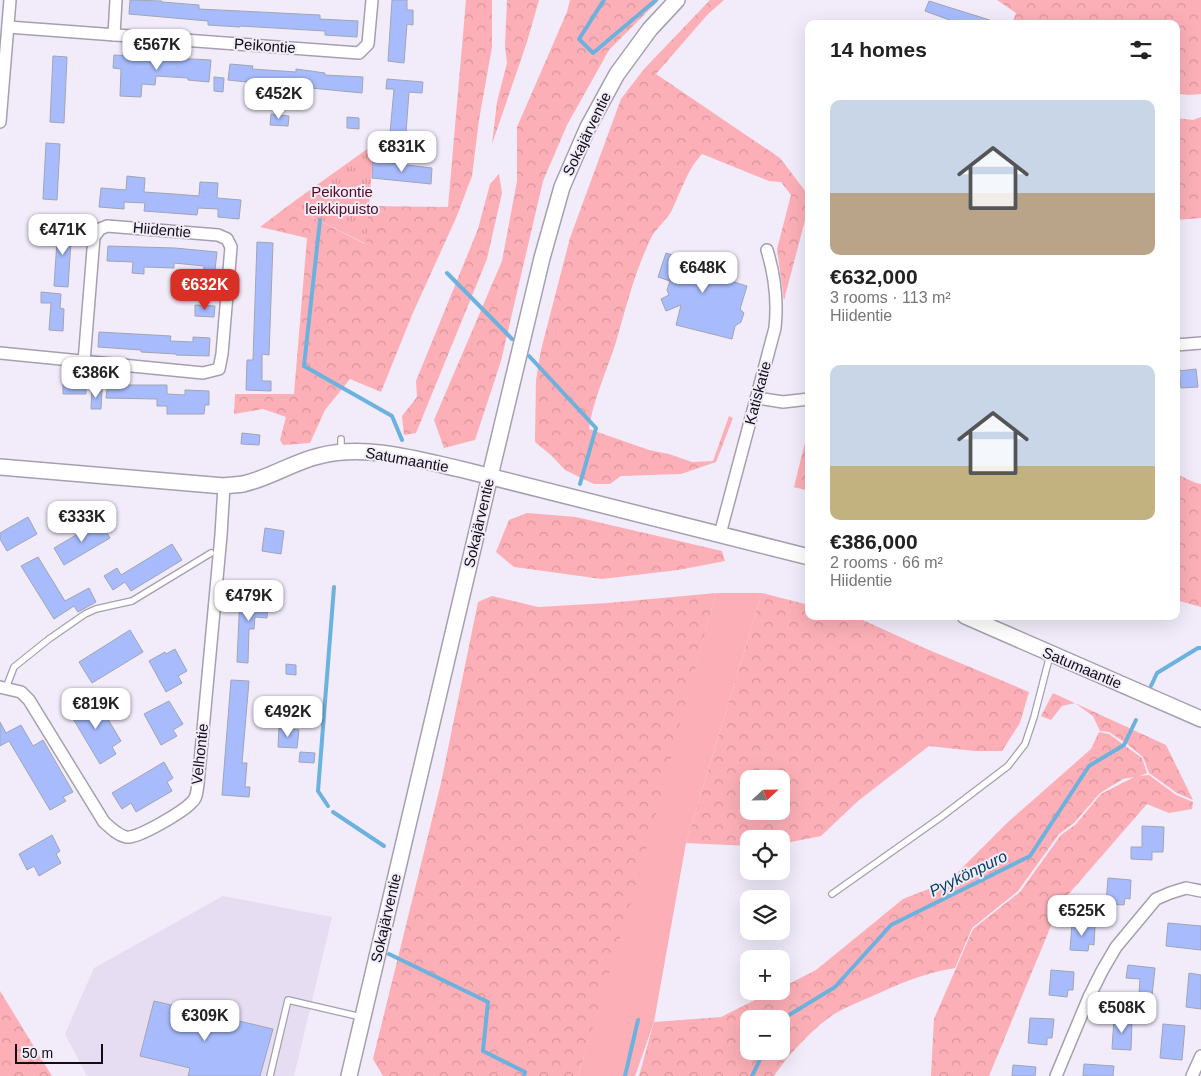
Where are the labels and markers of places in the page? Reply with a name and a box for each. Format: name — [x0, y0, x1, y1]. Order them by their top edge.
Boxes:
pin: €567K — [122, 28, 192, 71]
pin: €452K — [244, 78, 314, 120]
pin: €831K — [367, 130, 437, 173]
pin: €471K — [28, 214, 98, 256]
pin: €648K — [668, 252, 738, 294]
pin: €632K — [170, 268, 240, 311]
pin: €386K — [61, 356, 131, 399]
pin: €333K — [47, 500, 117, 543]
pin: €479K — [214, 580, 284, 622]
pin: €819K — [61, 688, 131, 730]
pin: €492K — [253, 696, 323, 738]
pin: €525K — [1047, 894, 1117, 937]
pin: €508K — [1087, 992, 1157, 1034]
pin: €309K — [170, 1000, 240, 1042]

